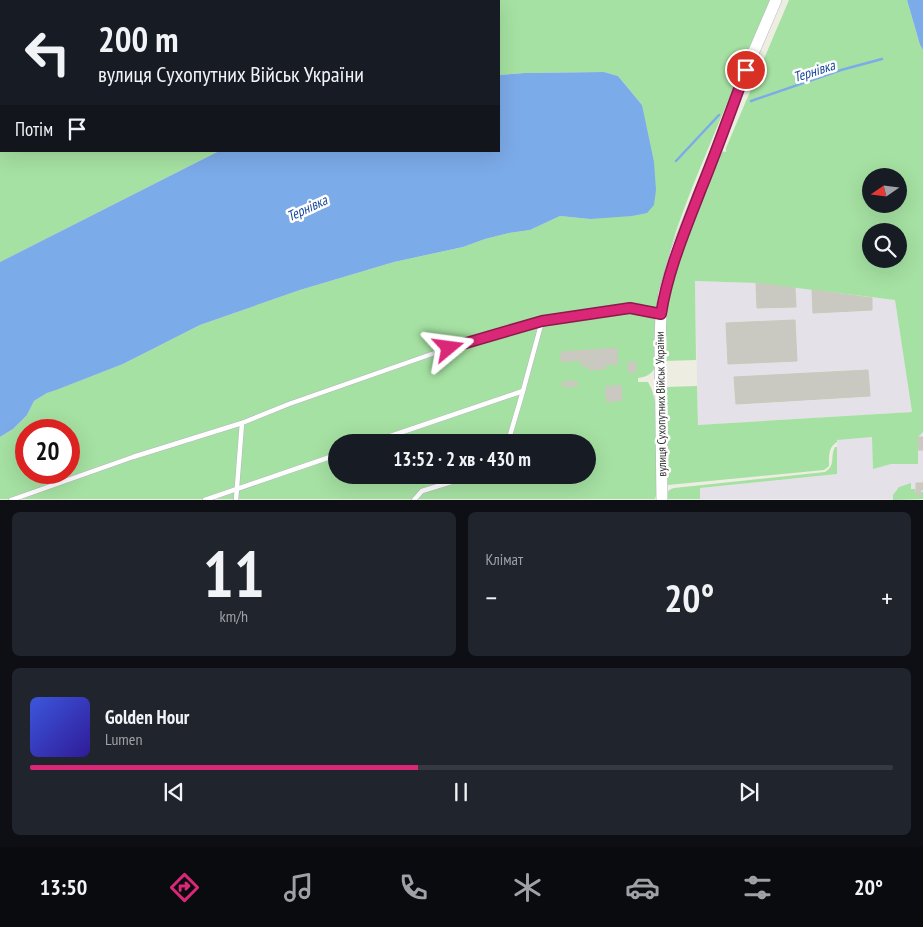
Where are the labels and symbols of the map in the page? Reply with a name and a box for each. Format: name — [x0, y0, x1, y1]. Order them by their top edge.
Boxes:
pin — [725, 49, 767, 91]
water label: Тернівка — [791, 55, 838, 86]
north arrow — [862, 168, 908, 212]
water label: Тернівка — [284, 190, 331, 225]
position arrow — [422, 321, 474, 373]
street label: вулиця Сухопутних Військ України — [652, 331, 669, 477]
speed limit sign: 20 — [15, 419, 80, 484]

